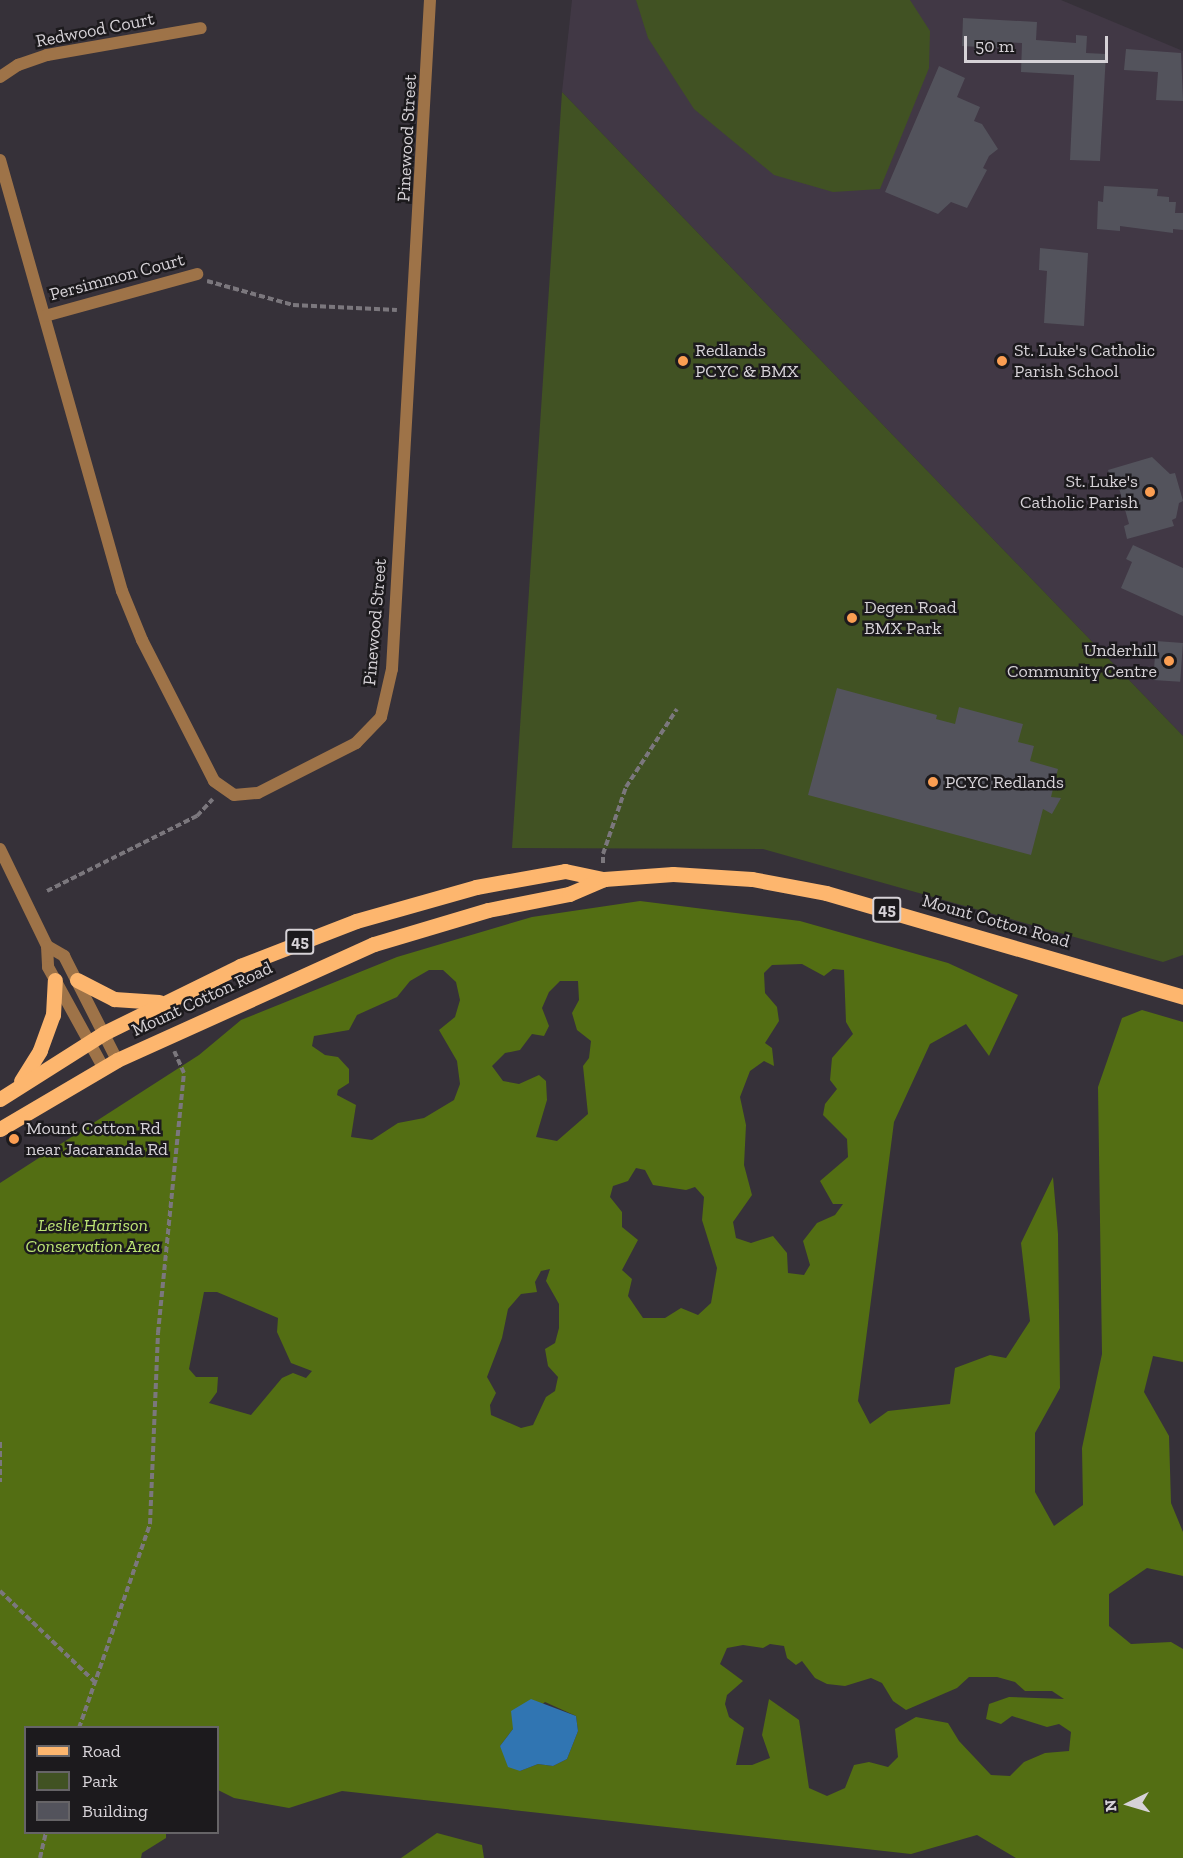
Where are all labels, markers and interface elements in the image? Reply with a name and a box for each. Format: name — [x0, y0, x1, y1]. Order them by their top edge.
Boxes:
street label: Redwood Court — [34, 8, 156, 52]
scale bar — [967, 24, 1111, 62]
text: 50 m — [975, 35, 1014, 57]
street label: Pinewood Street — [393, 74, 421, 202]
street label: Persimmon Court — [47, 249, 187, 305]
place label: Redlands PCYC & BMX — [695, 340, 798, 382]
place label: St. Luke's Catholic Parish School — [1014, 340, 1155, 382]
marker: Redlands PCYC & BMX — [676, 354, 690, 368]
marker: St. Luke's Catholic Parish School — [995, 354, 1009, 368]
place label: St. Luke's Catholic Parish — [1020, 471, 1138, 514]
marker: St. Luke's Catholic Parish — [1143, 485, 1157, 499]
street label: Pinewood Street — [359, 558, 391, 686]
place label: Degen Road BMX Park — [864, 597, 957, 640]
marker: Degen Road BMX Park — [845, 611, 859, 625]
place label: Underhill Community Centre — [1007, 640, 1157, 682]
marker: Underhill Community Centre — [1162, 654, 1176, 668]
place label: PCYC Redlands — [945, 771, 1064, 793]
marker: PCYC Redlands — [926, 775, 940, 789]
street label: Mount Cotton Road — [920, 890, 1072, 952]
road number: 45 — [872, 897, 902, 923]
road number: 45 — [285, 929, 315, 955]
street label: Mount Cotton Road — [128, 957, 276, 1041]
place label: Mount Cotton Rd near Jacaranda Rd — [26, 1118, 169, 1160]
marker: Mount Cotton Rd near Jacaranda Rd — [7, 1132, 21, 1146]
park label: Leslie Harrison Conservation Area — [25, 1215, 161, 1258]
legend — [24, 1726, 219, 1834]
text: Road — [82, 1740, 121, 1762]
text: Park — [82, 1770, 118, 1792]
north arrow — [1099, 1774, 1159, 1834]
text: N — [1101, 1799, 1121, 1813]
text: Building — [82, 1800, 148, 1822]

